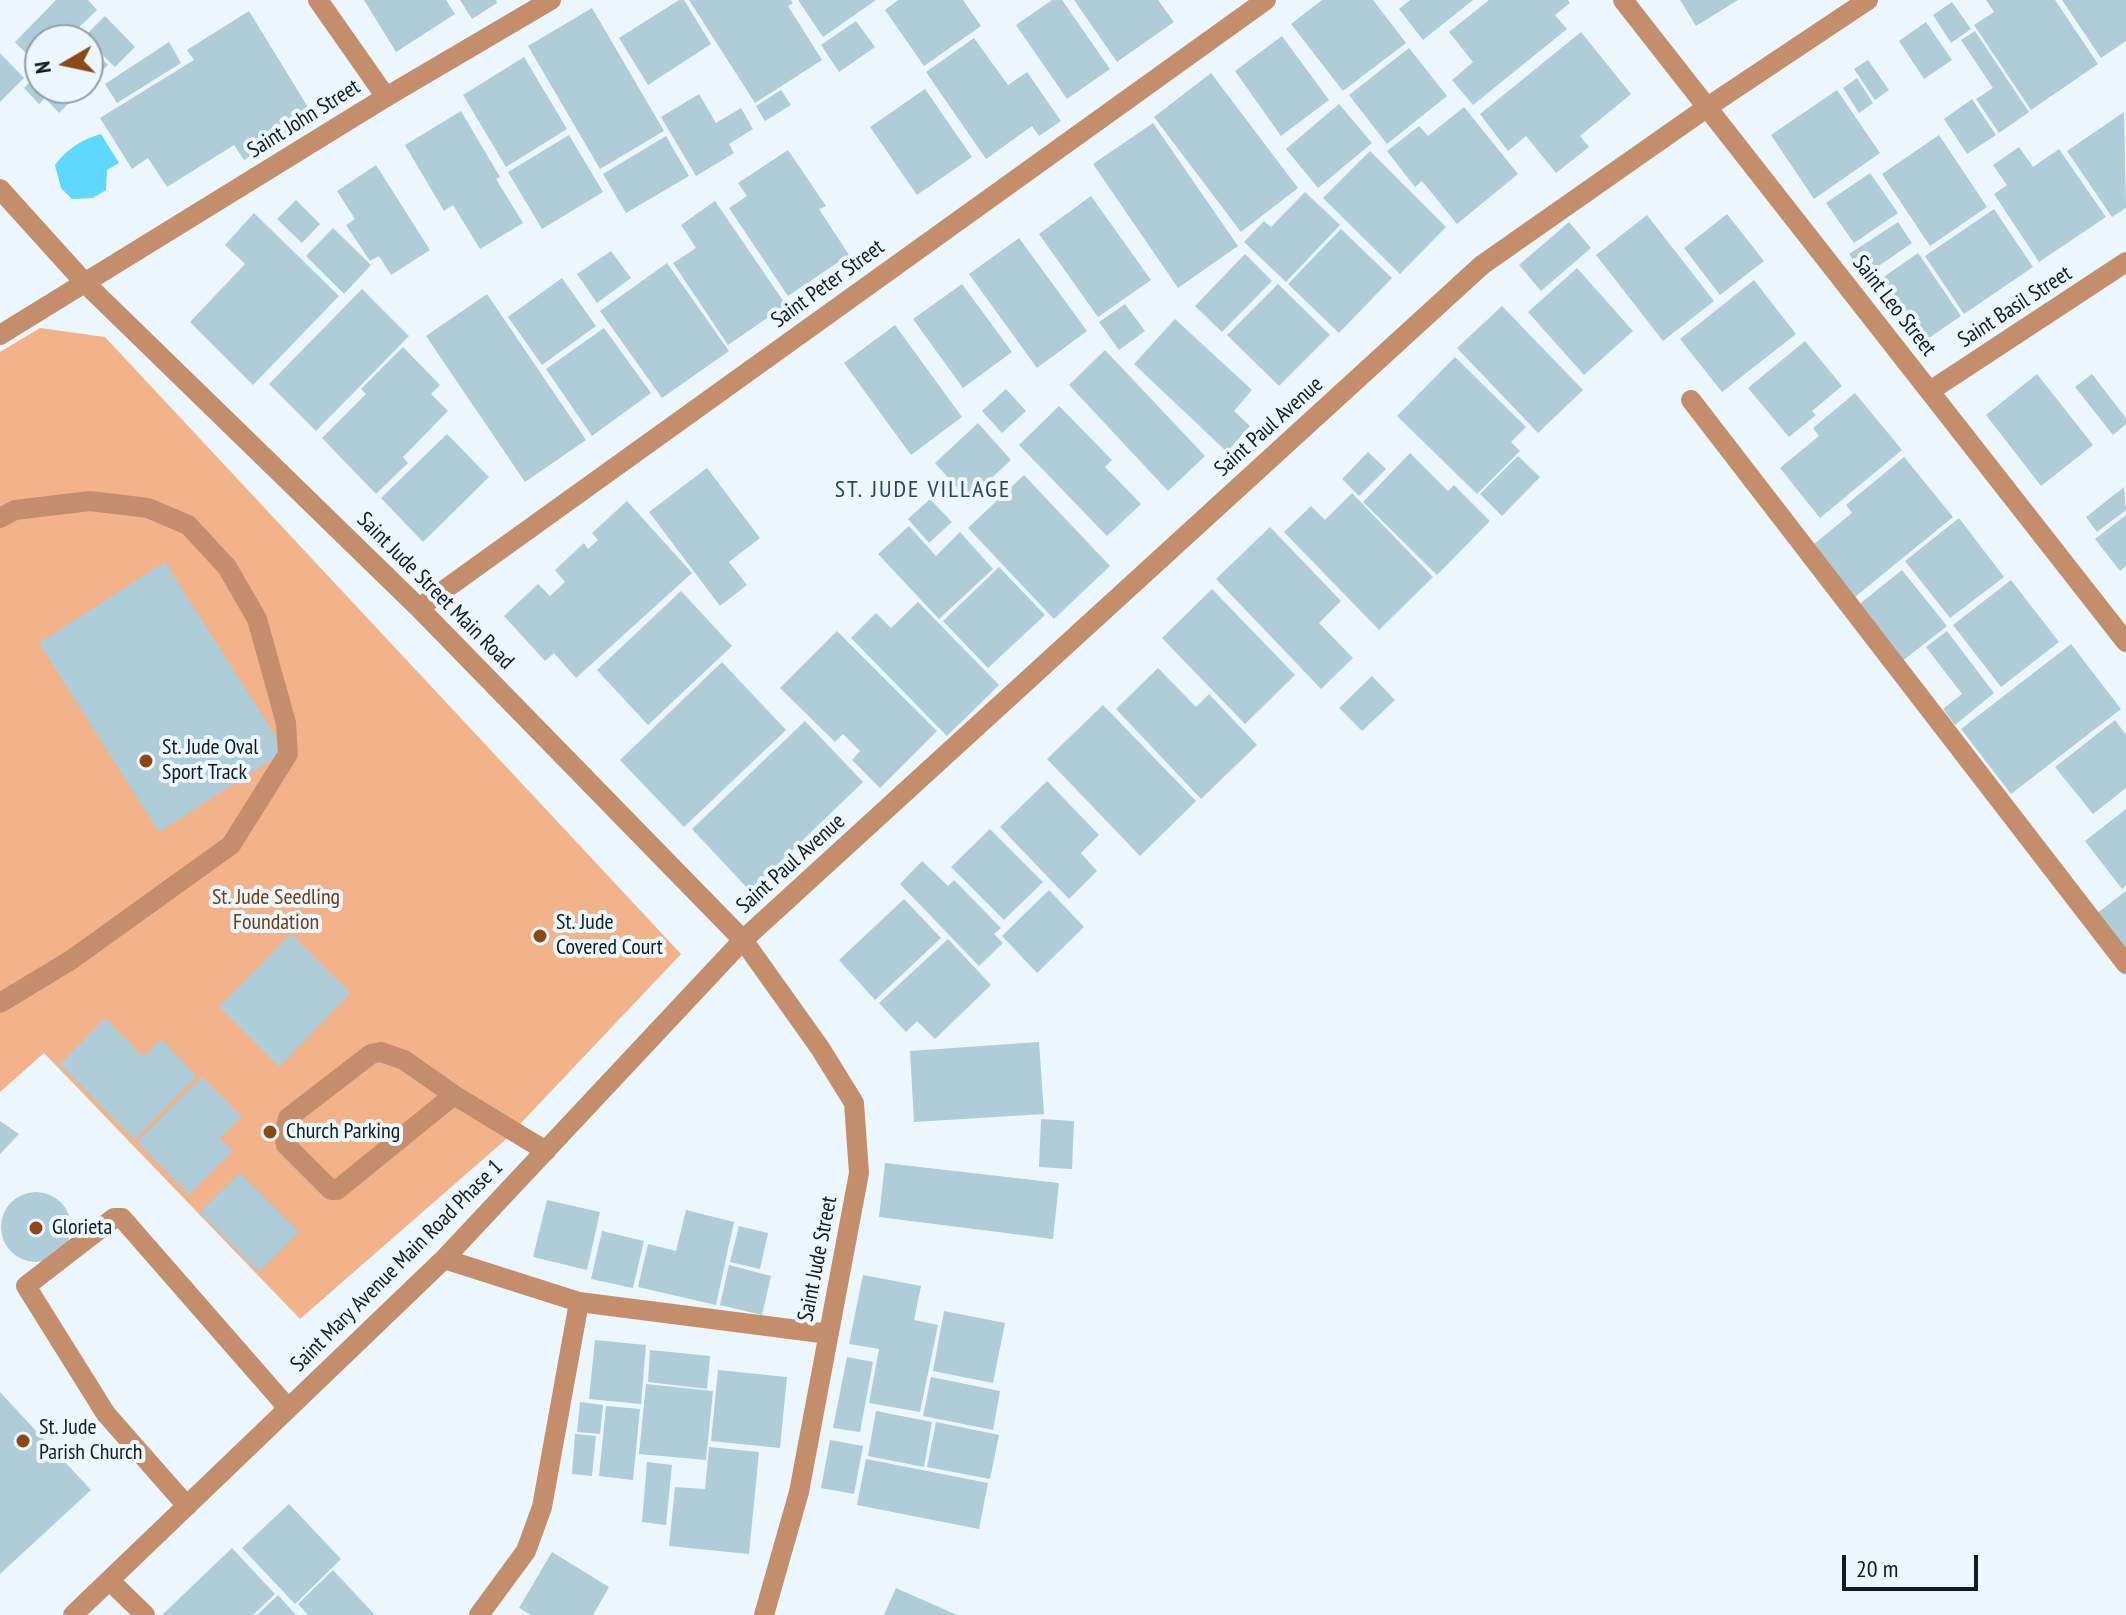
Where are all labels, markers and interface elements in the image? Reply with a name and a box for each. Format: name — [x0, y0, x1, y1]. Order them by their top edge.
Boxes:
north arrow — [24, 24, 104, 104]
text: N — [28, 59, 57, 76]
street label: Saint John Street — [243, 74, 365, 164]
street label: Saint Peter Street — [766, 234, 890, 334]
street label: Saint Leo Street — [1847, 251, 1941, 361]
street label: Saint Basil Street — [1953, 261, 2077, 353]
street label: Saint Paul Avenue — [1209, 372, 1329, 482]
district label: ST. JUDE VILLAGE — [835, 476, 1011, 504]
street label: Saint Jude Street Main Road — [351, 507, 519, 675]
place label: St. Jude Oval Sport Track — [162, 735, 258, 786]
marker: St. Jude Oval Sport Track — [137, 752, 155, 770]
street label: Saint Paul Avenue — [731, 809, 851, 919]
park label: St. Jude Seedling Foundation — [212, 885, 340, 936]
place label: St. Jude Covered Court — [556, 910, 663, 962]
marker: St. Jude Covered Court — [531, 927, 549, 945]
place label: Church Parking — [286, 1119, 400, 1145]
marker: Church Parking — [261, 1123, 279, 1141]
street label: Saint Mary Avenue Main Road Phase 1 — [285, 1154, 509, 1378]
street label: Saint Jude Street — [793, 1194, 843, 1324]
place label: Glorieta — [52, 1215, 112, 1241]
marker: Glorieta — [27, 1219, 45, 1237]
place label: St. Jude Parish Church — [39, 1415, 143, 1466]
marker: St. Jude Parish Church — [14, 1432, 32, 1450]
scale bar — [1846, 1539, 1982, 1589]
text: 20 m — [1856, 1553, 1898, 1584]

